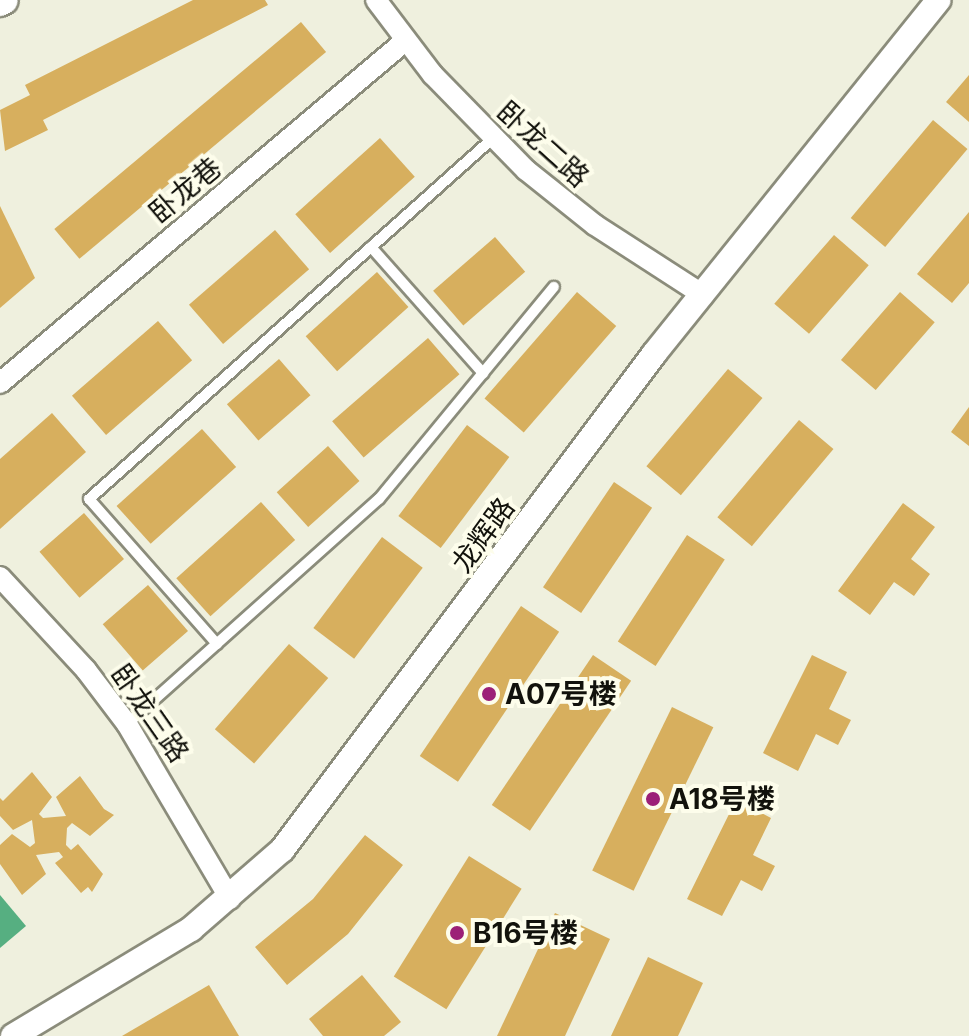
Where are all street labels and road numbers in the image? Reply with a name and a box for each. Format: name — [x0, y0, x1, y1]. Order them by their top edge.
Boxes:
street label: 卧龙二路 — [490, 94, 596, 194]
street label: 卧龙巷 — [142, 150, 228, 230]
street label: 龙辉路 — [445, 491, 521, 579]
street label: 卧龙三路 — [104, 657, 196, 769]

